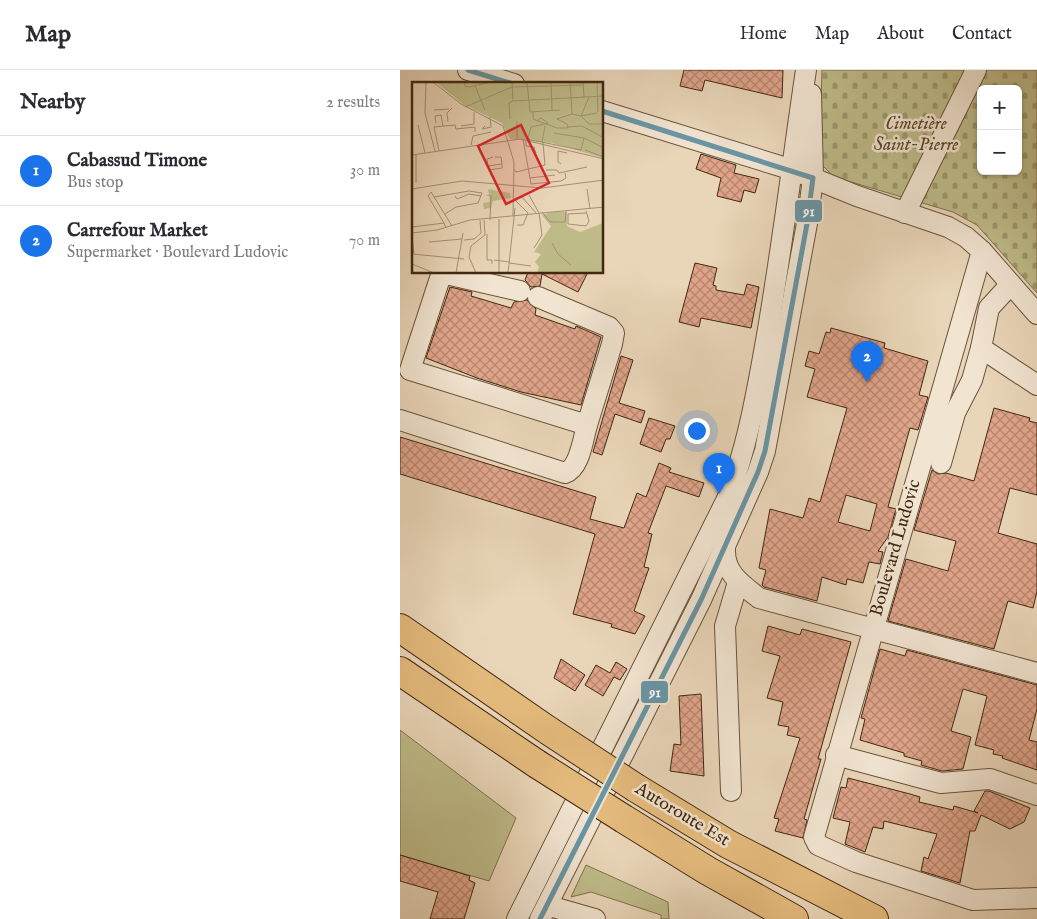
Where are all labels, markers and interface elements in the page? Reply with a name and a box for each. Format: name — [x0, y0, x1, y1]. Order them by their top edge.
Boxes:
text: Map — [25, 19, 71, 50]
text: Home — [740, 23, 787, 46]
text: Map — [815, 23, 849, 46]
text: About — [877, 23, 924, 46]
text: Contact — [952, 23, 1012, 46]
inset map — [412, 82, 604, 274]
map controls — [977, 85, 1022, 175]
button: + — [977, 85, 1022, 130]
text: Nearby — [20, 89, 85, 116]
text: 2 results — [326, 93, 380, 113]
park label: Cimetière Saint-Pierre — [874, 113, 958, 157]
button: − — [977, 130, 1022, 175]
text: Cabassud Timone — [67, 149, 207, 173]
text: 1 — [33, 161, 39, 181]
text: 30 m — [350, 161, 380, 181]
text: Bus stop — [67, 173, 123, 193]
line badge: 91 — [794, 199, 823, 223]
text: 91 — [802, 203, 815, 221]
text: Carrefour Market — [67, 219, 208, 243]
text: 2 — [32, 231, 40, 251]
text: 70 m — [349, 231, 380, 251]
text: Supermarket · Boulevard Ludovic — [67, 243, 288, 263]
pin: 2 — [851, 341, 883, 382]
your location — [684, 418, 710, 444]
pin: 1 — [703, 453, 735, 494]
street label: Boulevard Ludovic — [865, 477, 927, 619]
line badge: 91 — [640, 680, 669, 704]
text: 91 — [648, 684, 661, 702]
street label: Autoroute Est — [630, 777, 733, 852]

